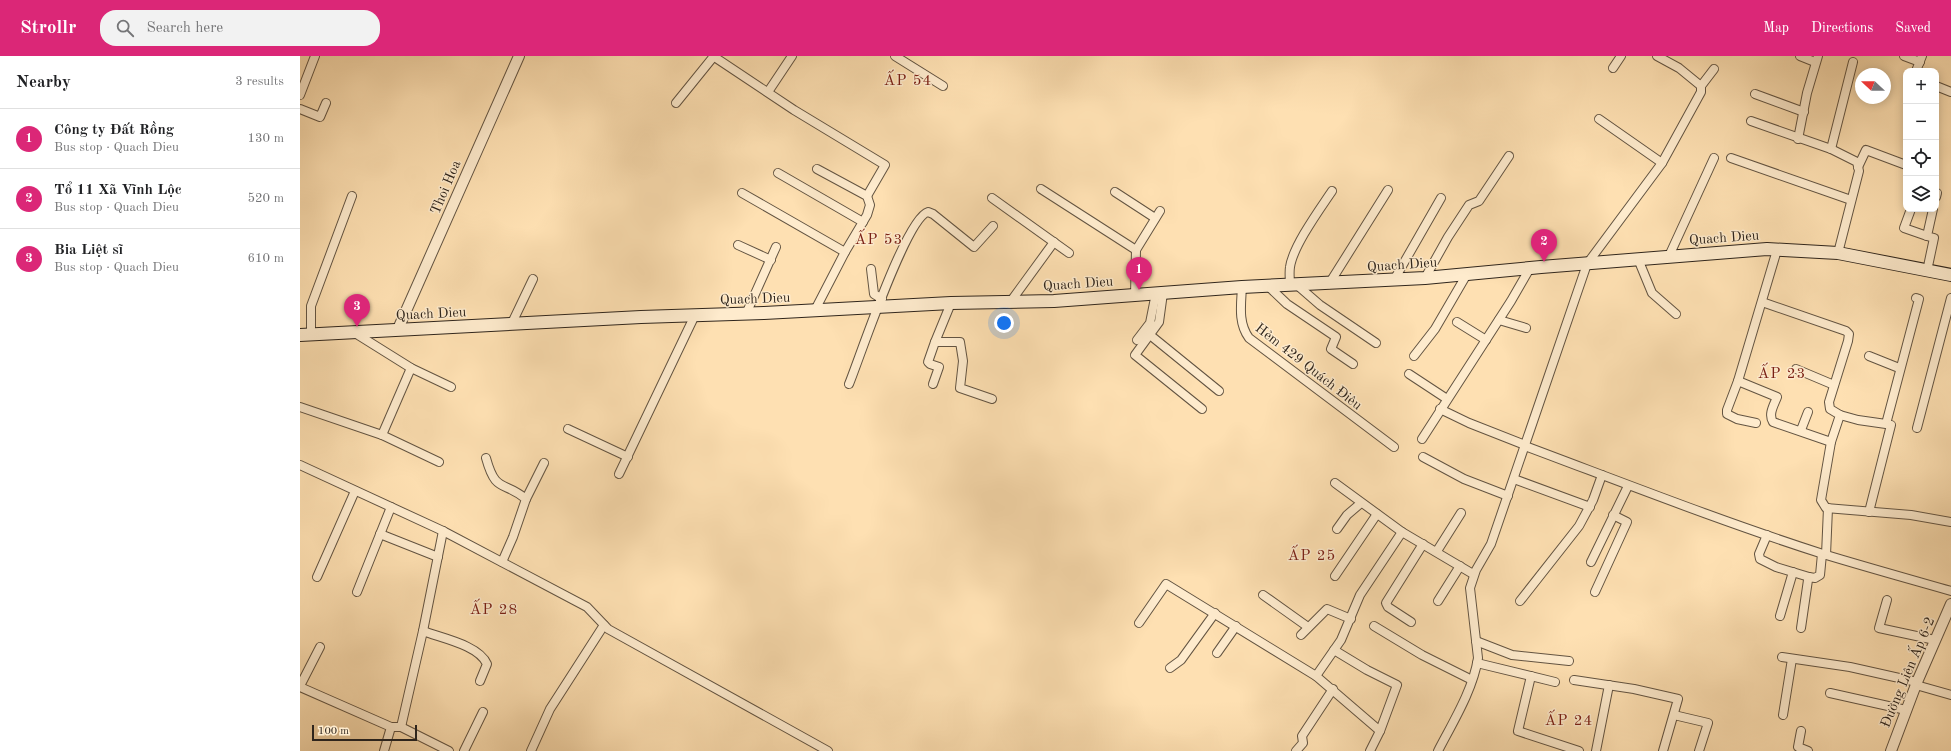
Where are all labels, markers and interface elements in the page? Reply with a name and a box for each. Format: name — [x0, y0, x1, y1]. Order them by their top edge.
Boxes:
search box — [100, 10, 380, 46]
icon: search — [114, 17, 136, 39]
text: Strollr — [20, 19, 76, 38]
text: Search here — [146, 21, 223, 36]
text: Map — [1763, 21, 1789, 35]
text: Directions — [1811, 21, 1873, 35]
text: Saved — [1895, 21, 1931, 35]
north arrow — [1855, 68, 1891, 104]
map controls — [1903, 68, 1939, 212]
button: + — [1903, 68, 1939, 104]
district label: ẤP 54 — [884, 69, 932, 89]
text: Nearby — [16, 74, 71, 91]
text: 3 results — [235, 75, 284, 88]
button: − — [1903, 104, 1939, 140]
text: Công ty Đất Rồng — [54, 123, 174, 138]
text: 1 — [25, 132, 33, 145]
text: 130 m — [247, 132, 284, 145]
button: locate — [1903, 140, 1939, 176]
text: Bus stop · Quach Dieu — [54, 141, 179, 154]
street label: Thoi Hoa — [428, 158, 464, 216]
button: layers — [1903, 176, 1939, 212]
text: Tổ 11 Xã Vĩnh Lộc — [54, 183, 182, 198]
text: 2 — [25, 192, 33, 205]
text: 520 m — [247, 192, 284, 205]
text: Bus stop · Quach Dieu — [54, 201, 179, 214]
district label: ẤP 53 — [855, 228, 903, 248]
pin: 2 — [1531, 229, 1557, 262]
street label: Quach Dieu — [1688, 229, 1760, 247]
text: Bia Liệt sĩ — [54, 243, 123, 258]
text: 3 — [25, 252, 33, 265]
text: 610 m — [247, 252, 284, 265]
street label: Quach Dieu — [1366, 256, 1438, 274]
pin: 1 — [1126, 257, 1152, 290]
text: Bus stop · Quach Dieu — [54, 261, 179, 274]
street label: Quach Dieu — [1042, 275, 1114, 293]
street label: Quach Dieu — [720, 291, 791, 307]
pin: 3 — [344, 294, 370, 327]
street label: Quach Dieu — [396, 305, 467, 323]
your location — [994, 313, 1014, 333]
street label: Hẻm 429 Quách Điêu — [1252, 321, 1365, 413]
district label: ẤP 23 — [1758, 362, 1806, 382]
district label: ẤP 25 — [1288, 544, 1336, 564]
district label: ẤP 28 — [470, 598, 518, 618]
street label: Đường Liên Ấp 6-2 — [1874, 613, 1938, 730]
district label: ẤP 24 — [1545, 709, 1593, 729]
scale bar — [312, 723, 417, 742]
text: 100 m — [318, 726, 349, 737]

